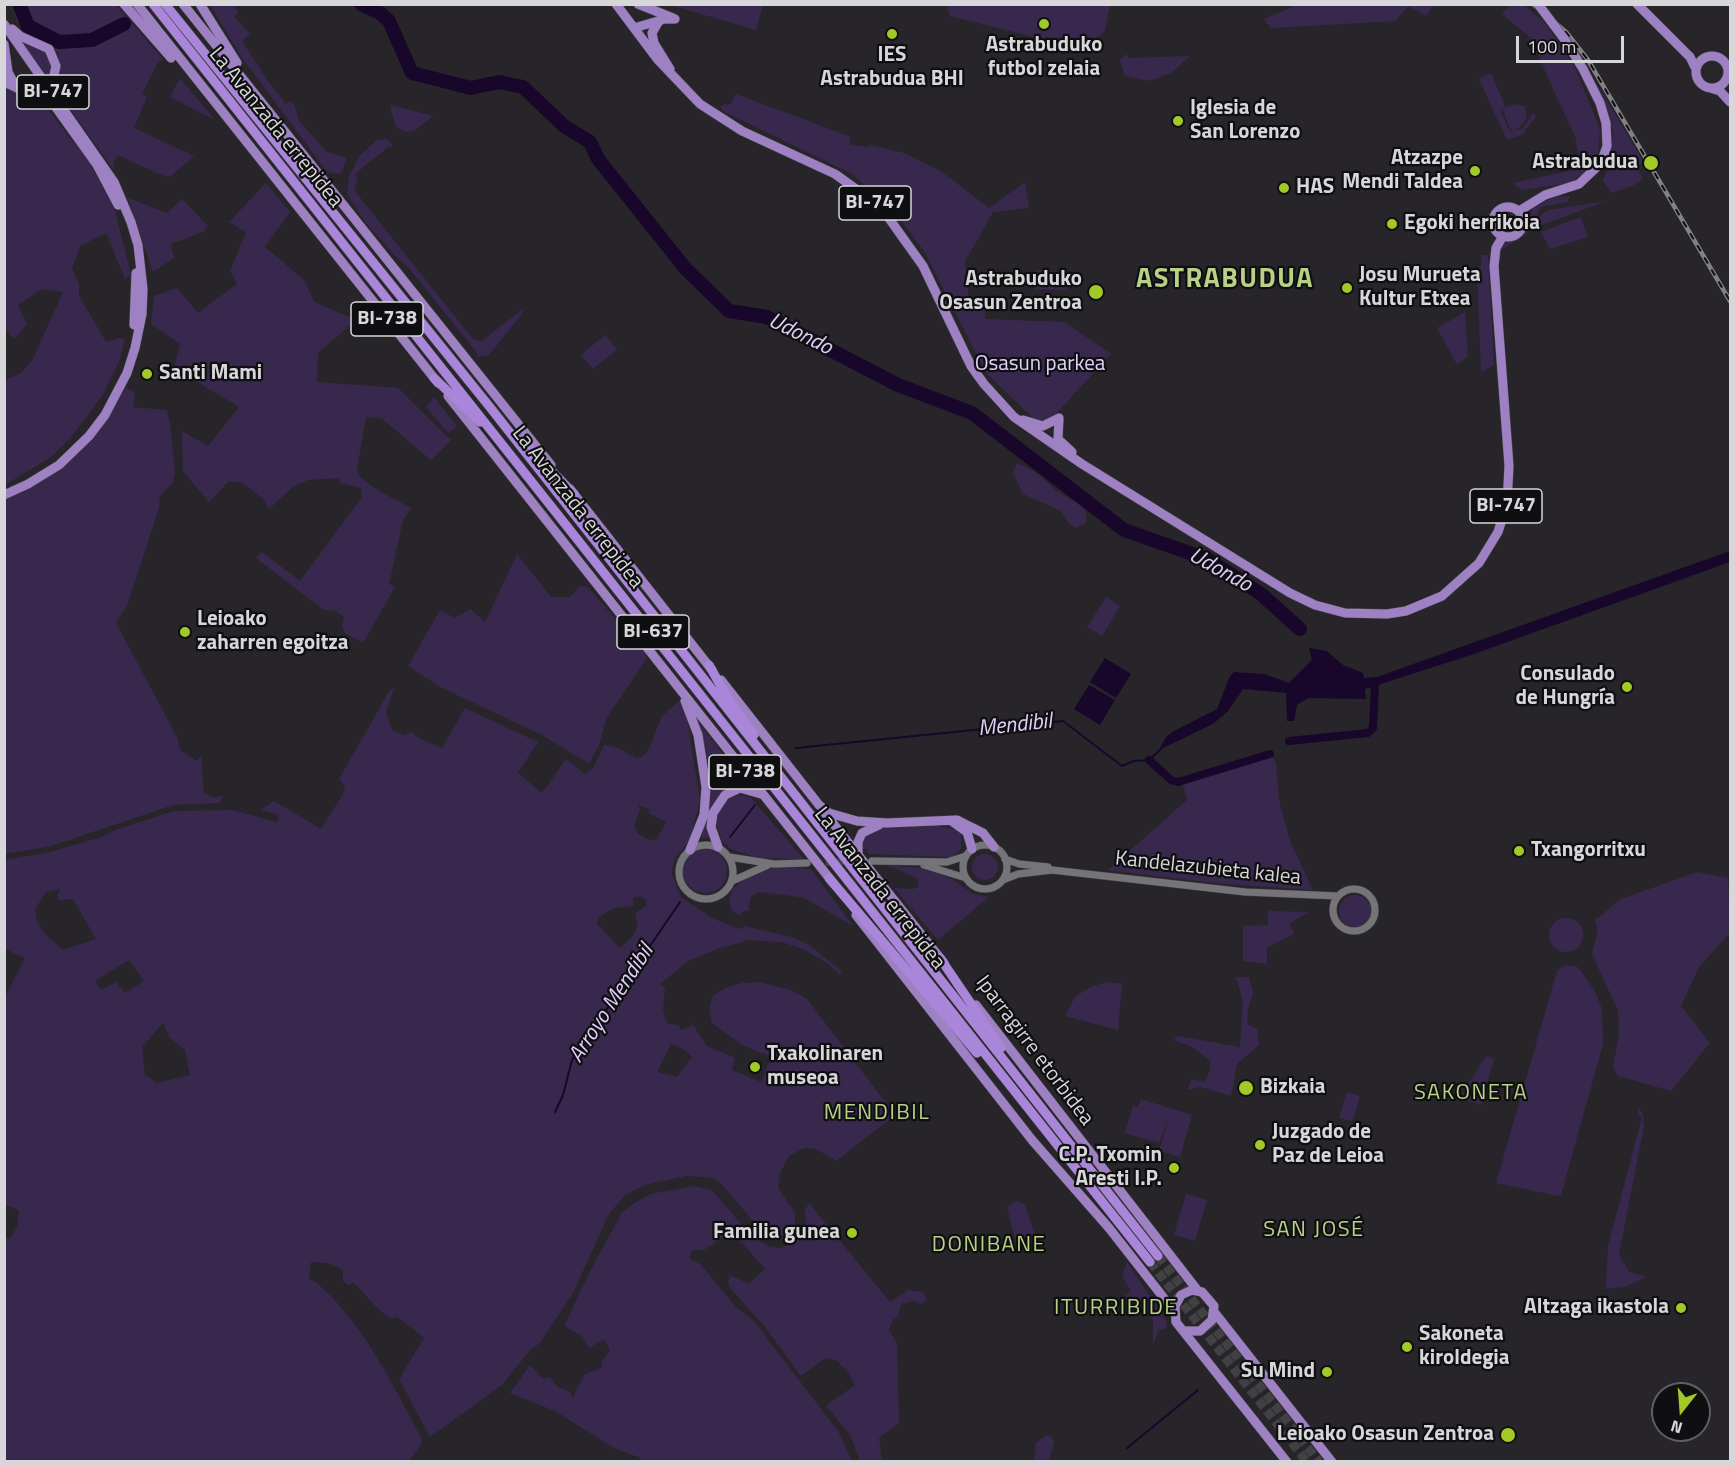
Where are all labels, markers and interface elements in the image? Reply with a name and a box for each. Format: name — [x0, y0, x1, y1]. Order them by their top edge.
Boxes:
marker: Astrabuduko futbol zelaia — [1037, 17, 1051, 31]
scale bar — [1519, 24, 1627, 62]
marker: IES Astrabudua BHI — [885, 27, 899, 41]
place label: Astrabuduko futbol zelaia — [986, 33, 1102, 83]
text: 100 m — [1527, 33, 1576, 60]
street label: La Avanzada errepidea — [203, 43, 347, 213]
place label: IES Astrabudua BHI — [820, 43, 964, 93]
road number: BI-747 — [17, 75, 89, 109]
place label: Iglesia de San Lorenzo — [1190, 96, 1300, 146]
marker: Iglesia de San Lorenzo — [1171, 114, 1185, 128]
place label: Atzazpe Mendi Taldea — [1342, 146, 1463, 196]
place label: Astrabudua — [1532, 150, 1638, 176]
marker: Astrabudua — [1642, 154, 1660, 172]
marker: Atzazpe Mendi Taldea — [1468, 164, 1482, 178]
place label: HAS — [1296, 175, 1334, 201]
marker: HAS — [1277, 181, 1291, 195]
road number: BI-747 — [839, 186, 911, 220]
place label: Egoki herrikoia — [1404, 211, 1540, 237]
marker: Egoki herrikoia — [1385, 217, 1399, 231]
place label: Josu Murueta Kultur Etxea — [1359, 263, 1481, 313]
district label: ASTRABUDUA — [1136, 264, 1314, 296]
place label: Astrabuduko Osasun Zentroa — [939, 267, 1082, 317]
marker: Josu Murueta Kultur Etxea — [1340, 281, 1354, 295]
marker: Astrabuduko Osasun Zentroa — [1087, 283, 1105, 301]
road number: BI-738 — [351, 302, 423, 336]
water label: Udondo — [764, 308, 836, 362]
park label: Osasun parkea — [975, 352, 1105, 378]
place label: Santi Mami — [159, 361, 262, 387]
marker: Santi Mami — [140, 367, 154, 381]
street label: La Avanzada errepidea — [506, 422, 648, 594]
road number: BI-747 — [1470, 489, 1542, 523]
water label: Udondo — [1184, 543, 1256, 599]
place label: Leioako zaharren egoitza — [197, 607, 349, 657]
road number: BI-637 — [617, 615, 689, 649]
marker: Leioako zaharren egoitza — [178, 625, 192, 639]
place label: Consulado de Hungría — [1516, 662, 1615, 712]
marker: Consulado de Hungría — [1620, 680, 1634, 694]
water label: Mendibil — [977, 709, 1053, 743]
road number: BI-738 — [709, 755, 781, 789]
street label: La Avanzada errepidea — [808, 803, 950, 975]
place label: Txangorritxu — [1531, 838, 1646, 864]
marker: Txangorritxu — [1512, 844, 1526, 858]
street label: Kandelazubieta kalea — [1114, 847, 1302, 891]
water label: Arroyo Mendibil — [564, 940, 660, 1068]
street label: Iparragirre etorbidea — [970, 971, 1098, 1131]
place label: Txakolinaren museoa — [767, 1042, 883, 1092]
marker: Txakolinaren museoa — [748, 1060, 762, 1074]
place label: Bizkaia — [1260, 1075, 1325, 1101]
marker: Bizkaia — [1237, 1079, 1255, 1097]
district label: SAKONETA — [1414, 1081, 1528, 1107]
district label: MENDIBIL — [824, 1101, 930, 1127]
place label: Juzgado de Paz de Leioa — [1272, 1120, 1384, 1170]
marker: Juzgado de Paz de Leioa — [1253, 1138, 1267, 1152]
place label: C.P. Txomin Aresti I.P. — [1059, 1143, 1162, 1193]
marker: C.P. Txomin Aresti I.P. — [1167, 1161, 1181, 1175]
district label: SAN JOSÉ — [1263, 1218, 1365, 1244]
place label: Familia gunea — [713, 1220, 840, 1246]
marker: Familia gunea — [845, 1226, 859, 1240]
district label: DONIBANE — [932, 1233, 1046, 1259]
place label: Altzaga ikastola — [1524, 1295, 1669, 1321]
district label: ITURRIBIDE — [1054, 1296, 1178, 1322]
marker: Altzaga ikastola — [1674, 1301, 1688, 1315]
place label: Sakoneta kiroldegia — [1419, 1322, 1509, 1372]
marker: Sakoneta kiroldegia — [1400, 1340, 1414, 1354]
place label: Su Mind — [1241, 1359, 1315, 1385]
marker: Su Mind — [1320, 1365, 1334, 1379]
north arrow — [1651, 1382, 1711, 1442]
text: N — [1668, 1414, 1685, 1440]
place label: Leioako Osasun Zentroa — [1277, 1422, 1494, 1448]
marker: Leioako Osasun Zentroa — [1499, 1426, 1517, 1444]

